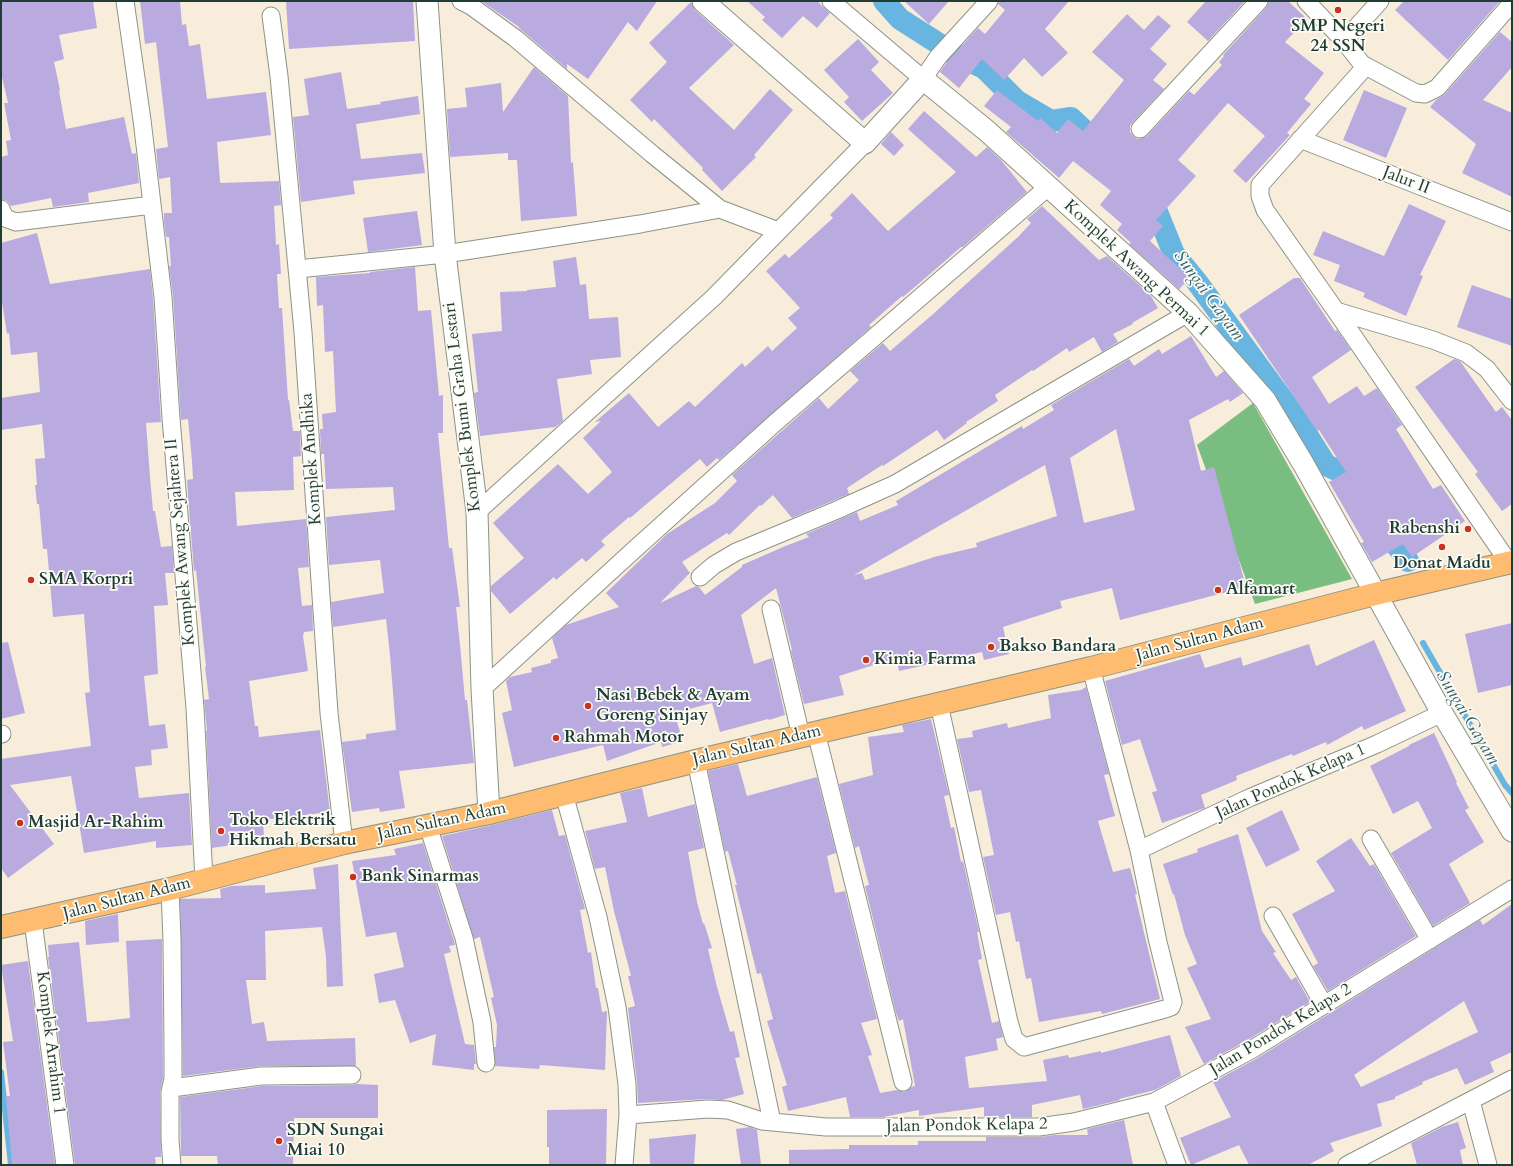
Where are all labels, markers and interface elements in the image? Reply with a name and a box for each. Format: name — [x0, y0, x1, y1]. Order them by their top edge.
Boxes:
marker: SMP Negeri 24 SSN — [1333, 5, 1343, 15]
place label: SMP Negeri 24 SSN — [1291, 17, 1385, 57]
street label: Jalur II — [1379, 163, 1433, 199]
street label: Komplek Awang Permai 1 — [1059, 196, 1213, 342]
water label: Sungai Gayam — [1168, 247, 1248, 345]
street label: Komplek Bumi Graha Lestari — [440, 301, 486, 513]
street label: Komplek Andhika — [297, 392, 327, 526]
street label: Komplek Awang Sejahtera II — [162, 437, 200, 647]
place label: Rabenshi — [1389, 519, 1460, 539]
marker: Rabenshi — [1463, 524, 1473, 534]
marker: Donat Madu — [1437, 542, 1447, 552]
place label: Donat Madu — [1393, 554, 1491, 574]
place label: SMA Korpri — [39, 570, 133, 590]
marker: SMA Korpri — [26, 575, 36, 585]
place label: Alfamart — [1226, 580, 1295, 600]
marker: Alfamart — [1213, 585, 1223, 595]
street label: Jalan Sultan Adam — [1134, 613, 1266, 667]
place label: Bakso Bandara — [999, 637, 1116, 657]
marker: Bakso Bandara — [986, 642, 996, 652]
place label: Kimia Farma — [874, 650, 976, 670]
marker: Kimia Farma — [861, 655, 871, 665]
water label: Sungai Gayam — [1430, 667, 1504, 769]
place label: Nasi Bebek & Ayam Goreng Sinjay — [596, 686, 750, 726]
marker: Nasi Bebek & Ayam Goreng Sinjay — [583, 701, 593, 711]
street label: Jalan Sultan Adam — [691, 721, 823, 771]
place label: Rahmah Motor — [564, 728, 684, 748]
marker: Rahmah Motor — [551, 733, 561, 743]
street label: Jalan Pondok Kelapa 1 — [1213, 740, 1369, 824]
street label: Jalan Sultan Adam — [376, 798, 508, 846]
place label: Toko Elektrik Hikmah Bersatu — [229, 811, 357, 851]
place label: Masjid Ar-Rahim — [28, 813, 164, 833]
marker: Masjid Ar-Rahim — [15, 818, 25, 828]
marker: Toko Elektrik Hikmah Bersatu — [216, 826, 226, 836]
place label: Bank Sinarmas — [361, 867, 479, 887]
marker: Bank Sinarmas — [348, 872, 358, 882]
street label: Jalan Sultan Adam — [61, 873, 193, 925]
street label: Komplek Arrahim 1 — [31, 970, 69, 1116]
street label: Jalan Pondok Kelapa 2 — [1207, 980, 1355, 1080]
street label: Jalan Pondok Kelapa 2 — [886, 1114, 1048, 1138]
place label: SDN Sungai Miai 10 — [287, 1121, 384, 1161]
marker: SDN Sungai Miai 10 — [274, 1136, 284, 1146]

